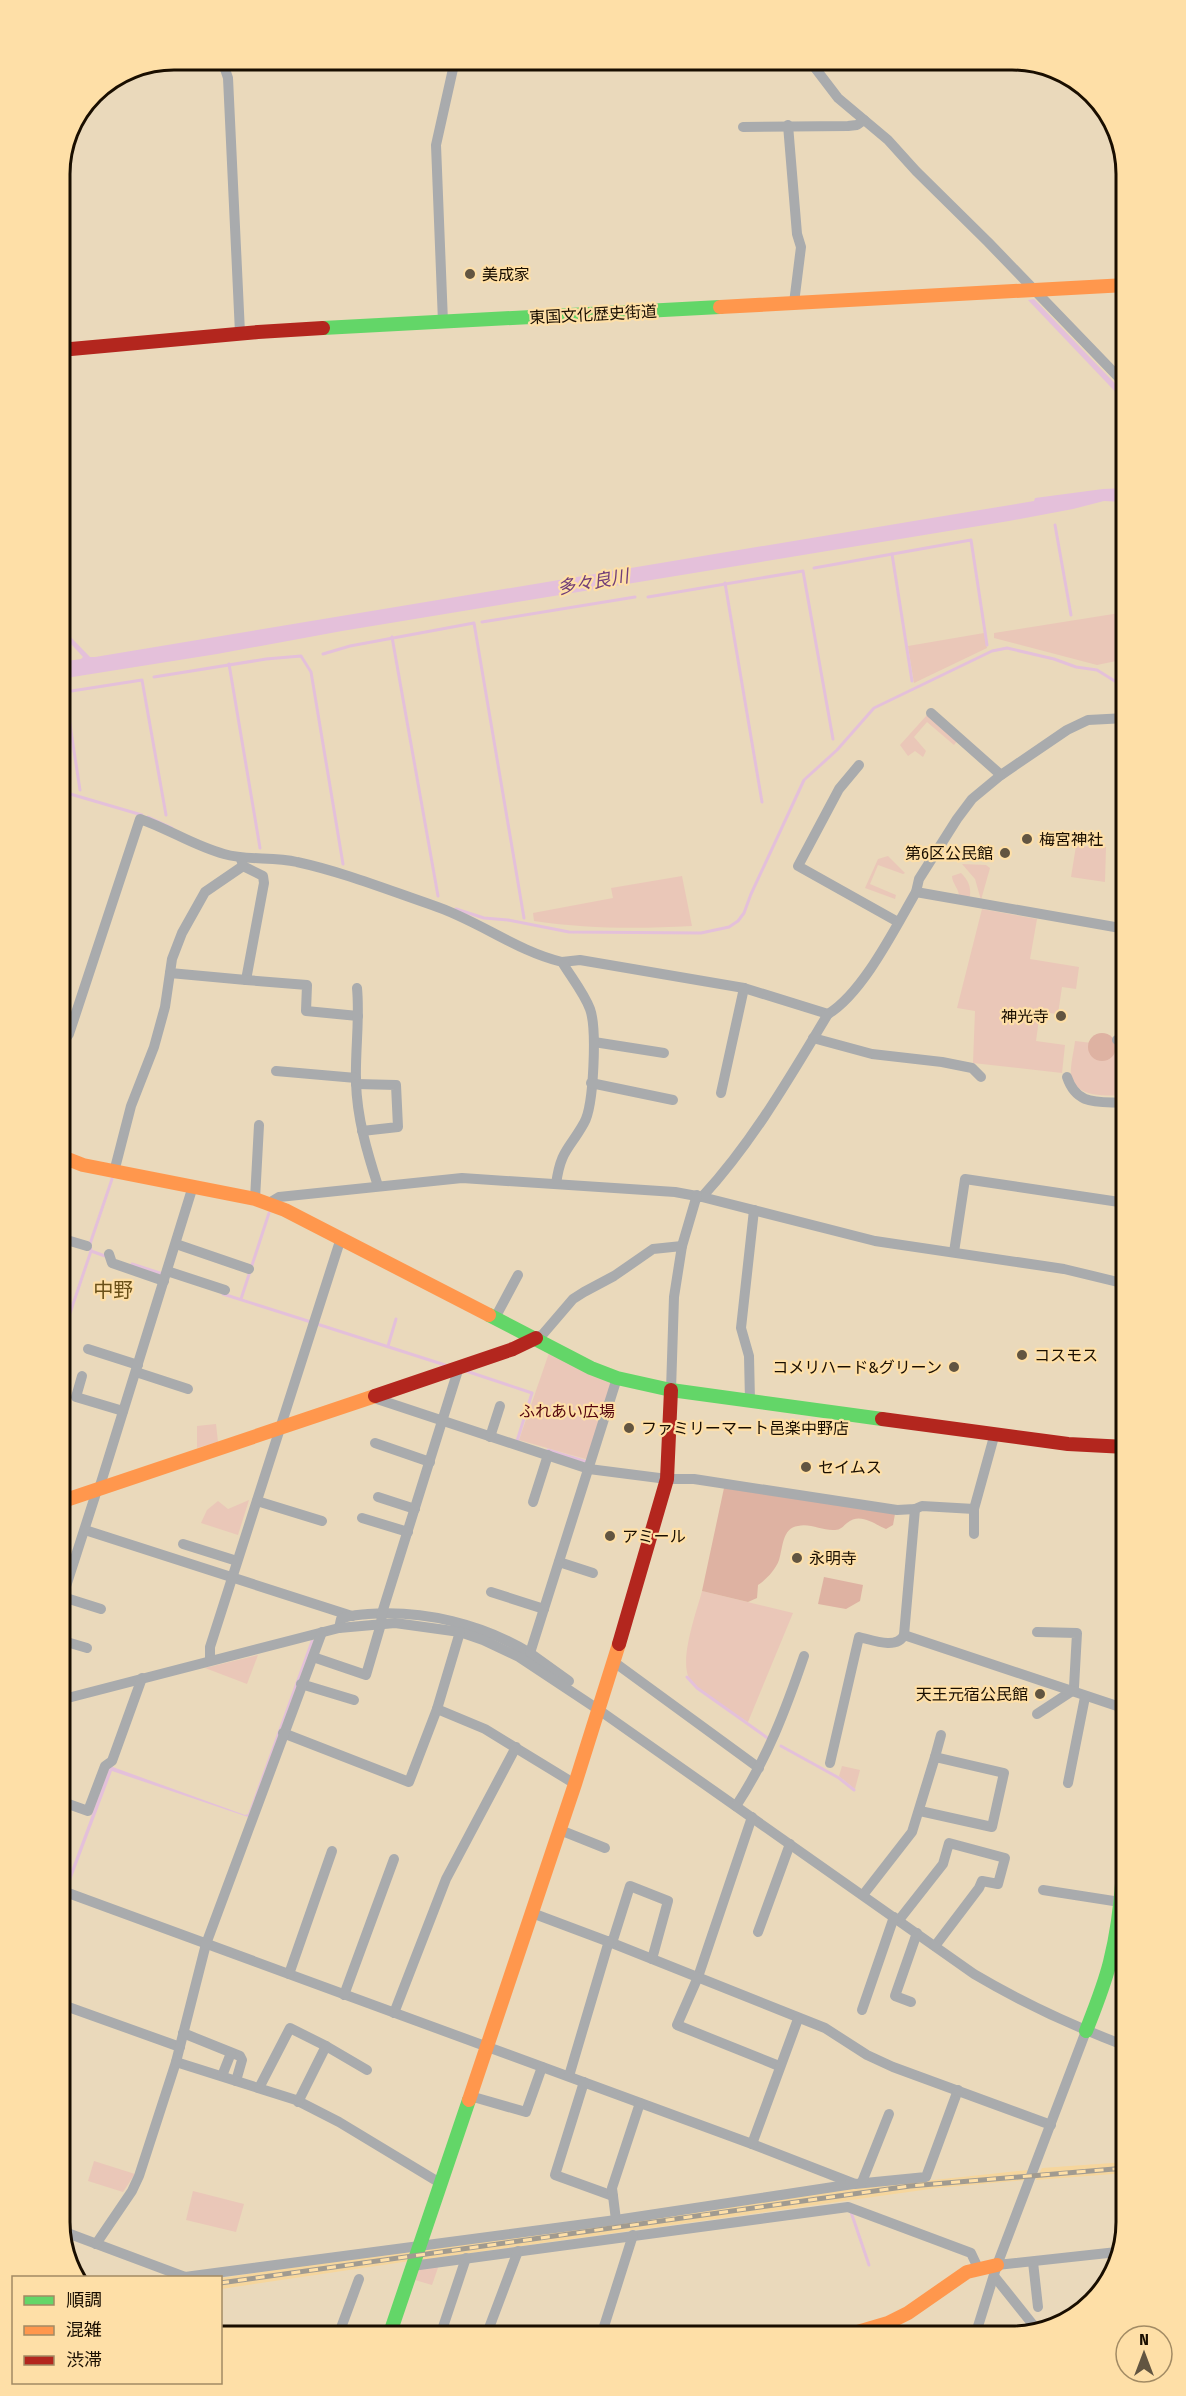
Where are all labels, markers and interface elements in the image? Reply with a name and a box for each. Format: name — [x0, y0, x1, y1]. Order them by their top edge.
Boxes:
place label: 美成家 — [482, 265, 530, 284]
marker: 美成家 — [463, 267, 477, 281]
street label: 東国文化歴史街道 — [529, 302, 657, 327]
water label: 多々良川 — [556, 565, 632, 599]
place label: 梅宮神社 — [1039, 830, 1103, 849]
marker: 梅宮神社 — [1020, 832, 1034, 846]
place label: 第6区公民館 — [905, 844, 993, 863]
marker: 第6区公民館 — [998, 846, 1012, 860]
place label: 神光寺 — [1001, 1007, 1049, 1026]
marker: 神光寺 — [1054, 1009, 1068, 1023]
district label: 中野 — [93, 1278, 133, 1302]
place label: コスモス — [1034, 1346, 1098, 1365]
marker: コスモス — [1015, 1348, 1029, 1362]
place label: コメリハード&グリーン — [772, 1358, 942, 1377]
marker: コメリハード&グリーン — [947, 1360, 961, 1374]
park label: ふれあい広場 — [519, 1402, 615, 1421]
place label: ファミリーマート邑楽中野店 — [641, 1419, 849, 1438]
marker: ファミリーマート邑楽中野店 — [622, 1421, 636, 1435]
place label: セイムス — [818, 1458, 882, 1477]
marker: セイムス — [799, 1460, 813, 1474]
place label: アミール — [622, 1527, 686, 1546]
marker: アミール — [603, 1529, 617, 1543]
place label: 永明寺 — [809, 1549, 857, 1568]
marker: 永明寺 — [790, 1551, 804, 1565]
place label: 天王元宿公民館 — [916, 1685, 1028, 1704]
marker: 天王元宿公民館 — [1033, 1687, 1047, 1701]
legend — [12, 2276, 222, 2384]
text: 順調 — [66, 2289, 102, 2311]
text: 混雑 — [66, 2319, 102, 2341]
north arrow — [1114, 2324, 1174, 2384]
text: N — [1139, 2330, 1149, 2349]
text: 渋滞 — [66, 2349, 102, 2371]

